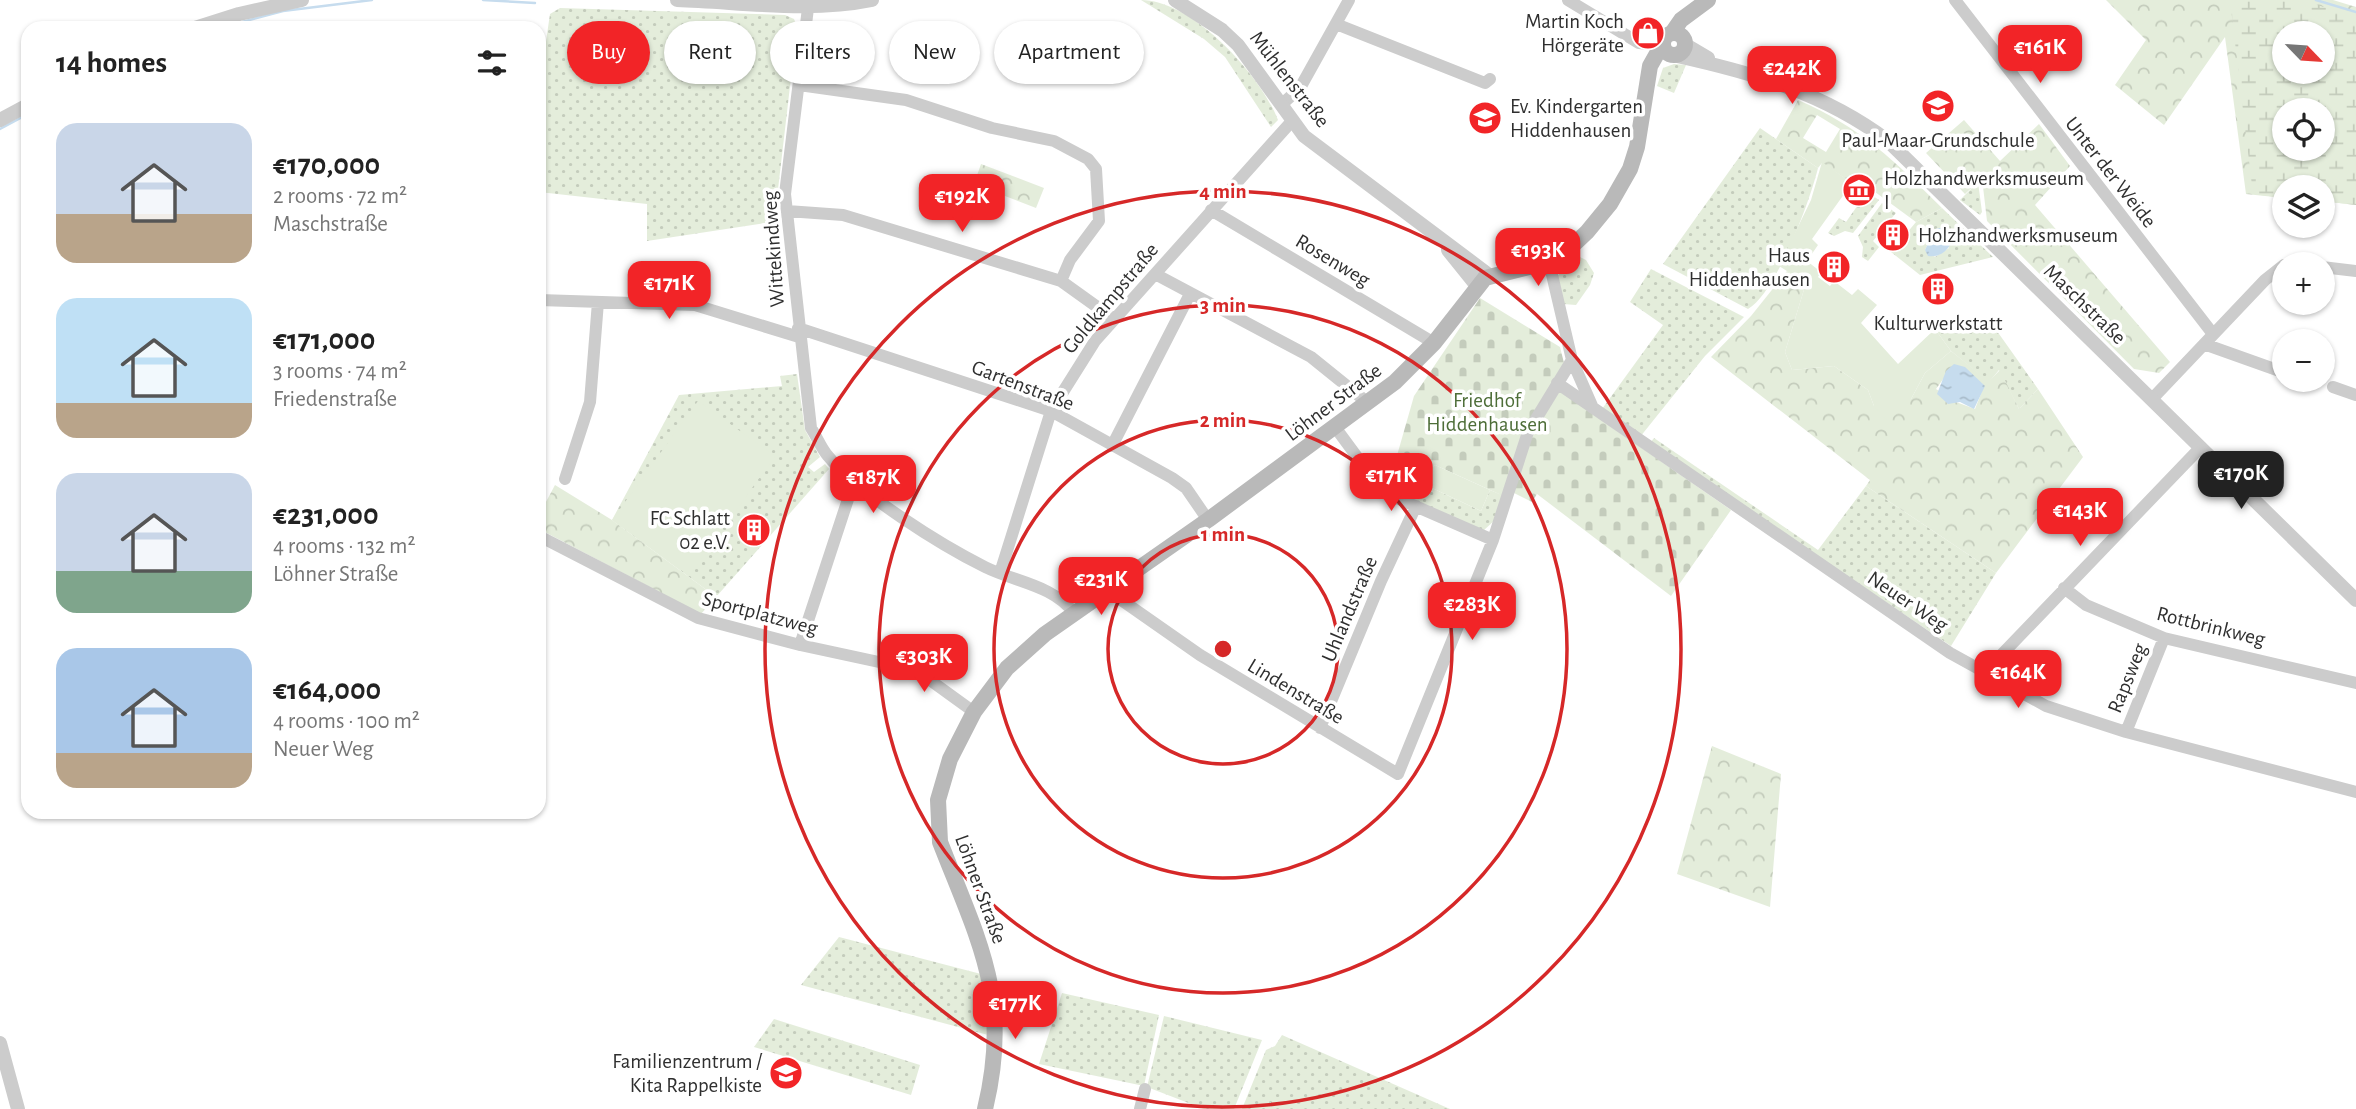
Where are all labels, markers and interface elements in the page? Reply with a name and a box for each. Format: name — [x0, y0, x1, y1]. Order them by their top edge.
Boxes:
place label: Martin Koch Hörgeräte — [1525, 11, 1624, 56]
shop icon: Martin Koch Hörgeräte — [1629, 14, 1667, 52]
chip: Buy — [567, 21, 650, 84]
chip: Rent — [664, 21, 756, 84]
chip: Filters — [770, 21, 875, 84]
chip: New — [889, 21, 980, 84]
chip: Apartment — [994, 21, 1144, 84]
north arrow — [2272, 21, 2334, 84]
map controls — [2272, 21, 2335, 392]
pin: €161K — [1991, 25, 2089, 85]
street label: Mühlenstraße — [1246, 27, 1333, 131]
text: €161K — [2014, 36, 2066, 59]
icon: filters — [473, 44, 511, 82]
pin: €242K — [1743, 46, 1841, 106]
text: 14 homes — [56, 48, 167, 78]
text: €242K — [1763, 57, 1821, 80]
school or university icon: Paul-Maar-Grundschule — [1919, 87, 1957, 125]
place label: Ev. Kindergarten Hiddenhausen — [1510, 96, 1643, 141]
button: locate — [2272, 98, 2335, 161]
school or university icon: Ev. Kindergarten Hiddenhausen — [1466, 99, 1504, 137]
street label: Unter der Weide — [2061, 113, 2160, 232]
place label: Paul-Maar-Grundschule — [1841, 130, 2035, 151]
text: €170,000 — [273, 150, 380, 180]
icon: home — [112, 151, 196, 235]
place label: Holzhandwerksmuseum I — [1884, 168, 2084, 213]
museum icon: Holzhandwerksmuseum I — [1840, 171, 1878, 209]
pin: €192K — [913, 174, 1011, 234]
button: layers — [2272, 175, 2335, 238]
text: 4 min — [1199, 181, 1247, 202]
text: 2 rooms · 72 m² — [273, 185, 407, 208]
text: €192K — [935, 185, 989, 208]
street label: Wittekindweg — [759, 189, 788, 308]
text: Maschstraße — [273, 213, 388, 236]
building icon: Holzhandwerksmuseum — [1874, 216, 1912, 254]
place label: Holzhandwerksmuseum — [1918, 225, 2118, 246]
pin: €193K — [1489, 229, 1587, 288]
street label: Rosenweg — [1292, 230, 1374, 291]
street label: Goldkampstraße — [1058, 239, 1162, 357]
text: €193K — [1511, 239, 1565, 262]
place label: Haus Hiddenhausen — [1689, 245, 1810, 290]
building icon: Haus Hiddenhausen — [1815, 248, 1853, 286]
button: + — [2272, 252, 2335, 315]
street label: Maschstraße — [2040, 260, 2130, 348]
pin: €171K — [620, 262, 718, 321]
building icon: Kulturwerkstatt — [1919, 270, 1957, 308]
text: €171K — [644, 272, 694, 295]
text: 3 min — [1200, 295, 1246, 316]
place label: Kulturwerkstatt — [1874, 313, 2003, 334]
text: €171,000 — [273, 325, 375, 355]
icon: home — [112, 326, 196, 410]
button: − — [2272, 329, 2335, 392]
street label: Gartenstraße — [969, 356, 1077, 415]
text: 3 rooms · 74 m² — [273, 360, 407, 383]
street label: Löhner Straße — [1281, 360, 1385, 445]
text: Friedenstraße — [273, 388, 397, 411]
park label: Friedhof Hiddenhausen — [1426, 390, 1548, 435]
text: 2 min — [1200, 410, 1246, 431]
pin: €170K — [2192, 452, 2290, 511]
pin: €171K — [1342, 454, 1440, 513]
pin: €187K — [824, 456, 922, 515]
text: €170K — [2214, 462, 2268, 485]
text: €171K — [1366, 464, 1416, 487]
text: €187K — [846, 466, 900, 489]
pin: €143K — [2031, 489, 2129, 548]
text: €143K — [2053, 499, 2107, 522]
text: €231,000 — [273, 500, 379, 530]
icon: home — [112, 501, 196, 585]
place label: FC Schlatt 02 e.V. — [650, 508, 730, 553]
building icon: FC Schlatt 02 e.V. — [735, 511, 773, 549]
text: 1 min — [1201, 524, 1245, 545]
text: 4 rooms · 132 m² — [273, 535, 415, 558]
street label: Uhlandstraße — [1318, 553, 1381, 665]
pin: €231K — [1052, 558, 1150, 617]
text: Löhner Straße — [273, 563, 398, 586]
street label: Neuer Weg — [1864, 567, 1952, 636]
text: €231K — [1074, 568, 1128, 591]
pin: €283K — [1423, 582, 1521, 642]
street label: Sportplatzweg — [700, 588, 821, 639]
text: €283K — [1444, 593, 1500, 616]
street label: Rottbrinkweg — [2154, 603, 2268, 650]
pin: €303K — [875, 634, 973, 694]
centre of rings — [1211, 637, 1235, 661]
street label: Rapsweg — [2104, 640, 2151, 716]
text: €303K — [896, 645, 952, 668]
pin: €164K — [1969, 650, 2067, 710]
street label: Lindenstraße — [1244, 655, 1347, 728]
text: €164K — [1990, 661, 2046, 684]
text: €164,000 — [273, 675, 381, 705]
icon: home — [112, 676, 196, 760]
text: 4 rooms · 100 m² — [273, 710, 420, 733]
text: Neuer Weg — [273, 738, 374, 761]
street label: Löhner Straße — [951, 832, 1010, 947]
pin: €177K — [966, 982, 1064, 1041]
text: €177K — [989, 992, 1041, 1015]
place label: Familienzentrum / Kita Rappelkiste — [612, 1051, 763, 1096]
school or university icon: Familienzentrum / Kita Rappelkiste — [767, 1054, 805, 1092]

